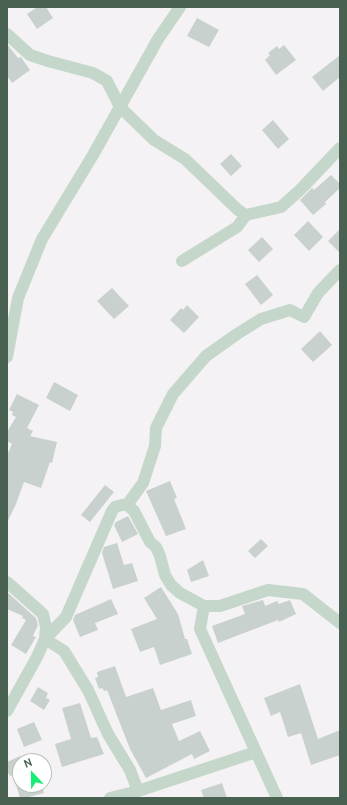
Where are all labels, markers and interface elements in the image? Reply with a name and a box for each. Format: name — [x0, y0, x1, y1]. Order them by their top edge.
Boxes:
north arrow — [12, 753, 52, 793]
text: N — [22, 755, 34, 771]

